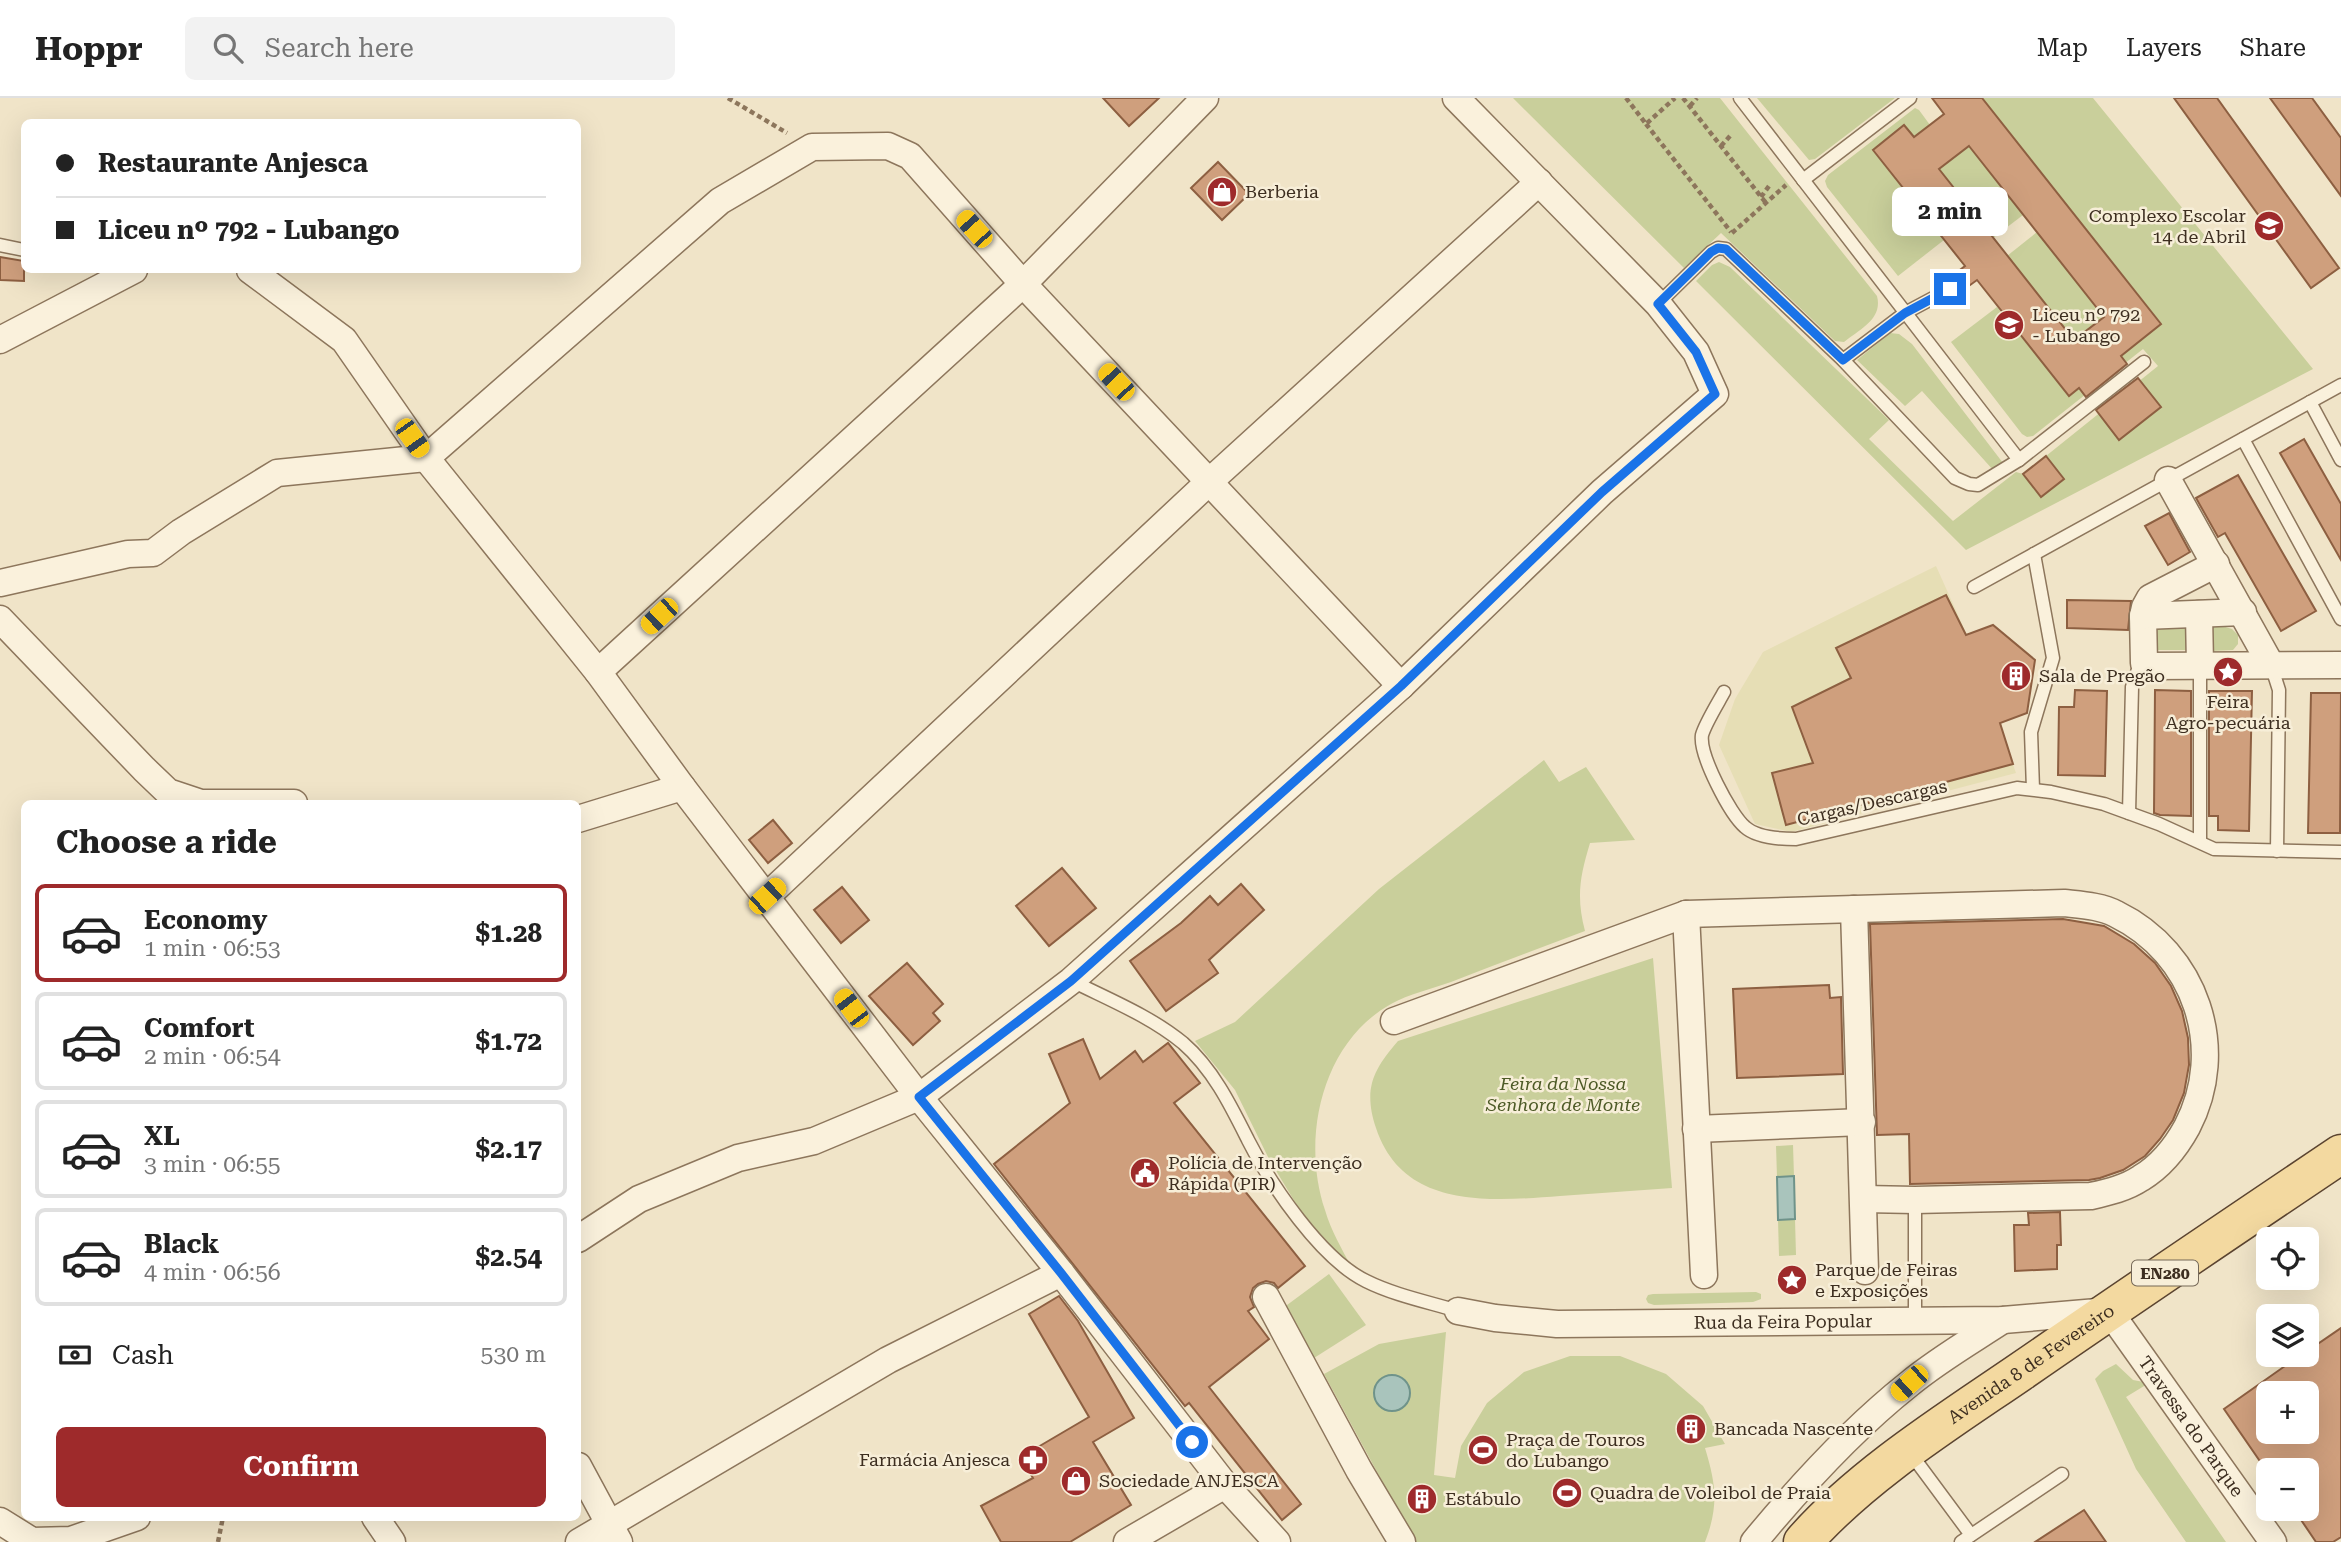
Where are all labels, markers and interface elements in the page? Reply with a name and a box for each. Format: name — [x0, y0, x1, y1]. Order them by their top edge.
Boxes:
search box — [185, 17, 675, 80]
text: Hoppr — [35, 29, 143, 68]
icon: search — [209, 29, 247, 67]
text: Search here — [265, 33, 414, 63]
text: Map — [2037, 34, 2088, 62]
text: Layers — [2126, 34, 2202, 62]
text: Share — [2240, 34, 2306, 62]
text: Restaurante Anjesca — [98, 148, 368, 178]
shop icon: Berberia — [1205, 175, 1239, 209]
place label: Berberia — [1245, 181, 1319, 202]
callout: 2 min — [1892, 188, 2008, 236]
text: 2 min — [1918, 198, 1982, 225]
place label: Complexo Escolar 14 de Abril — [2089, 205, 2246, 247]
car — [953, 206, 996, 252]
school or university icon: Complexo Escolar 14 de Abril — [2252, 209, 2286, 243]
text: Liceu nº 792 - Lubango — [98, 215, 400, 245]
route end — [1934, 273, 1966, 305]
place label: Liceu nº 792 - Lubango — [2032, 304, 2140, 346]
school or university icon: Liceu nº 792 - Lubango — [1992, 308, 2026, 342]
car — [1094, 359, 1139, 405]
car — [392, 415, 433, 461]
car — [637, 594, 682, 638]
place icon: Feira Agro-pecuária — [2211, 655, 2245, 689]
building icon: Sala de Pregão — [1999, 659, 2033, 693]
place label: Sala de Pregão — [2039, 665, 2165, 686]
place label: Feira Agro-pecuária — [2166, 691, 2291, 733]
street label: Cargas/Descargas — [1795, 775, 1949, 830]
text: Choose a ride — [56, 823, 277, 861]
car — [745, 874, 790, 918]
icon: car — [60, 902, 123, 965]
text: Economy — [144, 905, 267, 935]
text: $1.28 — [476, 918, 542, 948]
text: 1 min · 06:53 — [144, 935, 281, 962]
car — [830, 985, 873, 1031]
icon: car — [60, 1010, 123, 1073]
text: Comfort — [144, 1013, 254, 1043]
text: $1.72 — [476, 1026, 542, 1056]
text: 2 min · 06:54 — [144, 1043, 281, 1070]
park label: Feira da Nossa Senhora de Monte — [1485, 1073, 1640, 1115]
icon: car — [60, 1118, 123, 1181]
text: XL — [144, 1121, 180, 1151]
text: $2.17 — [476, 1134, 542, 1164]
text: 3 min · 06:55 — [144, 1151, 281, 1178]
place label: Polícia de Intervenção Rápida (PIR) — [1168, 1152, 1362, 1194]
public building icon: Polícia de Intervenção Rápida (PIR) — [1128, 1156, 1162, 1190]
icon: car — [60, 1226, 123, 1289]
map controls — [2256, 1227, 2319, 1521]
button: locate — [2256, 1227, 2319, 1290]
text: Black — [144, 1229, 219, 1259]
text: $2.54 — [476, 1242, 542, 1272]
text: 4 min · 06:56 — [144, 1259, 281, 1286]
place label: Parque de Feiras e Exposições — [1815, 1259, 1957, 1301]
road number: EN280 — [2132, 1260, 2198, 1286]
place icon: Parque de Feiras e Exposições — [1775, 1263, 1809, 1297]
street label: Avenida 8 de Fevereiro — [1944, 1299, 2118, 1428]
button: layers — [2256, 1304, 2319, 1367]
street label: Rua da Feira Popular — [1694, 1310, 1873, 1333]
icon: cash — [56, 1336, 94, 1374]
text: Cash — [112, 1340, 174, 1370]
text: 530 m — [481, 1341, 546, 1368]
street label: Travessa do Parque — [2134, 1352, 2249, 1501]
car — [1887, 1361, 1932, 1405]
button: + — [2256, 1381, 2319, 1444]
building icon: Bancada Nascente — [1674, 1412, 1708, 1446]
place label: Bancada Nascente — [1714, 1418, 1873, 1439]
route start — [1176, 1426, 1208, 1458]
button: Confirm — [56, 1427, 546, 1507]
place label: Praça de Touros do Lubango — [1506, 1429, 1645, 1471]
sports icon: Praça de Touros do Lubango — [1466, 1433, 1500, 1467]
pharmacy icon: Farmácia Anjesca — [1016, 1443, 1050, 1477]
place label: Farmácia Anjesca — [859, 1449, 1010, 1470]
button: − — [2256, 1458, 2319, 1521]
shop icon: Sociedade ANJESCA — [1059, 1464, 1093, 1498]
place label: Sociedade ANJESCA — [1099, 1470, 1280, 1491]
sports icon: Quadra de Voleibol de Praia — [1550, 1476, 1584, 1510]
building icon: Estábulo — [1405, 1482, 1439, 1516]
place label: Quadra de Voleibol de Praia — [1590, 1482, 1831, 1503]
place label: Estábulo — [1445, 1488, 1521, 1509]

